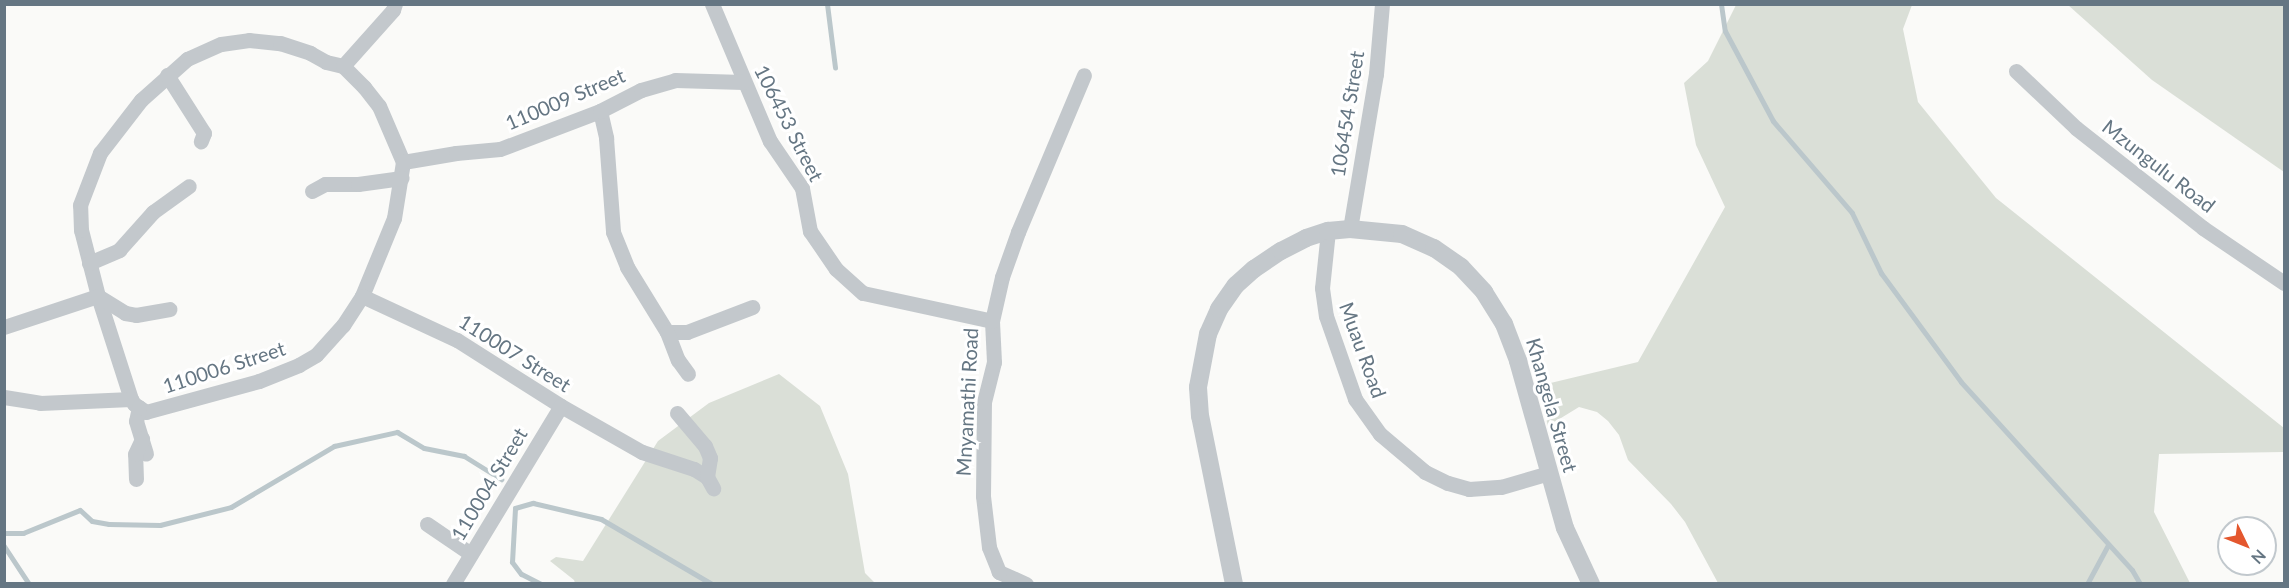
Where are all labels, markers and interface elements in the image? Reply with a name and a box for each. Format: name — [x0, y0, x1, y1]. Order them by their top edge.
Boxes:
street label: 106454 Street — [1325, 49, 1369, 179]
street label: 106453 Street — [749, 61, 829, 185]
street label: 110009 Street — [502, 63, 628, 135]
street label: Mzungulu Road — [2098, 114, 2220, 218]
street label: Muau Road — [1335, 299, 1391, 401]
street label: 110007 Street — [455, 309, 575, 397]
street label: Mnyamathi Road — [951, 327, 983, 477]
street label: Khangela Street — [1521, 335, 1583, 475]
street label: 110006 Street — [160, 336, 288, 398]
street label: 110004 Street — [446, 423, 532, 545]
north arrow — [2217, 516, 2277, 576]
text: N — [2248, 546, 2270, 568]

